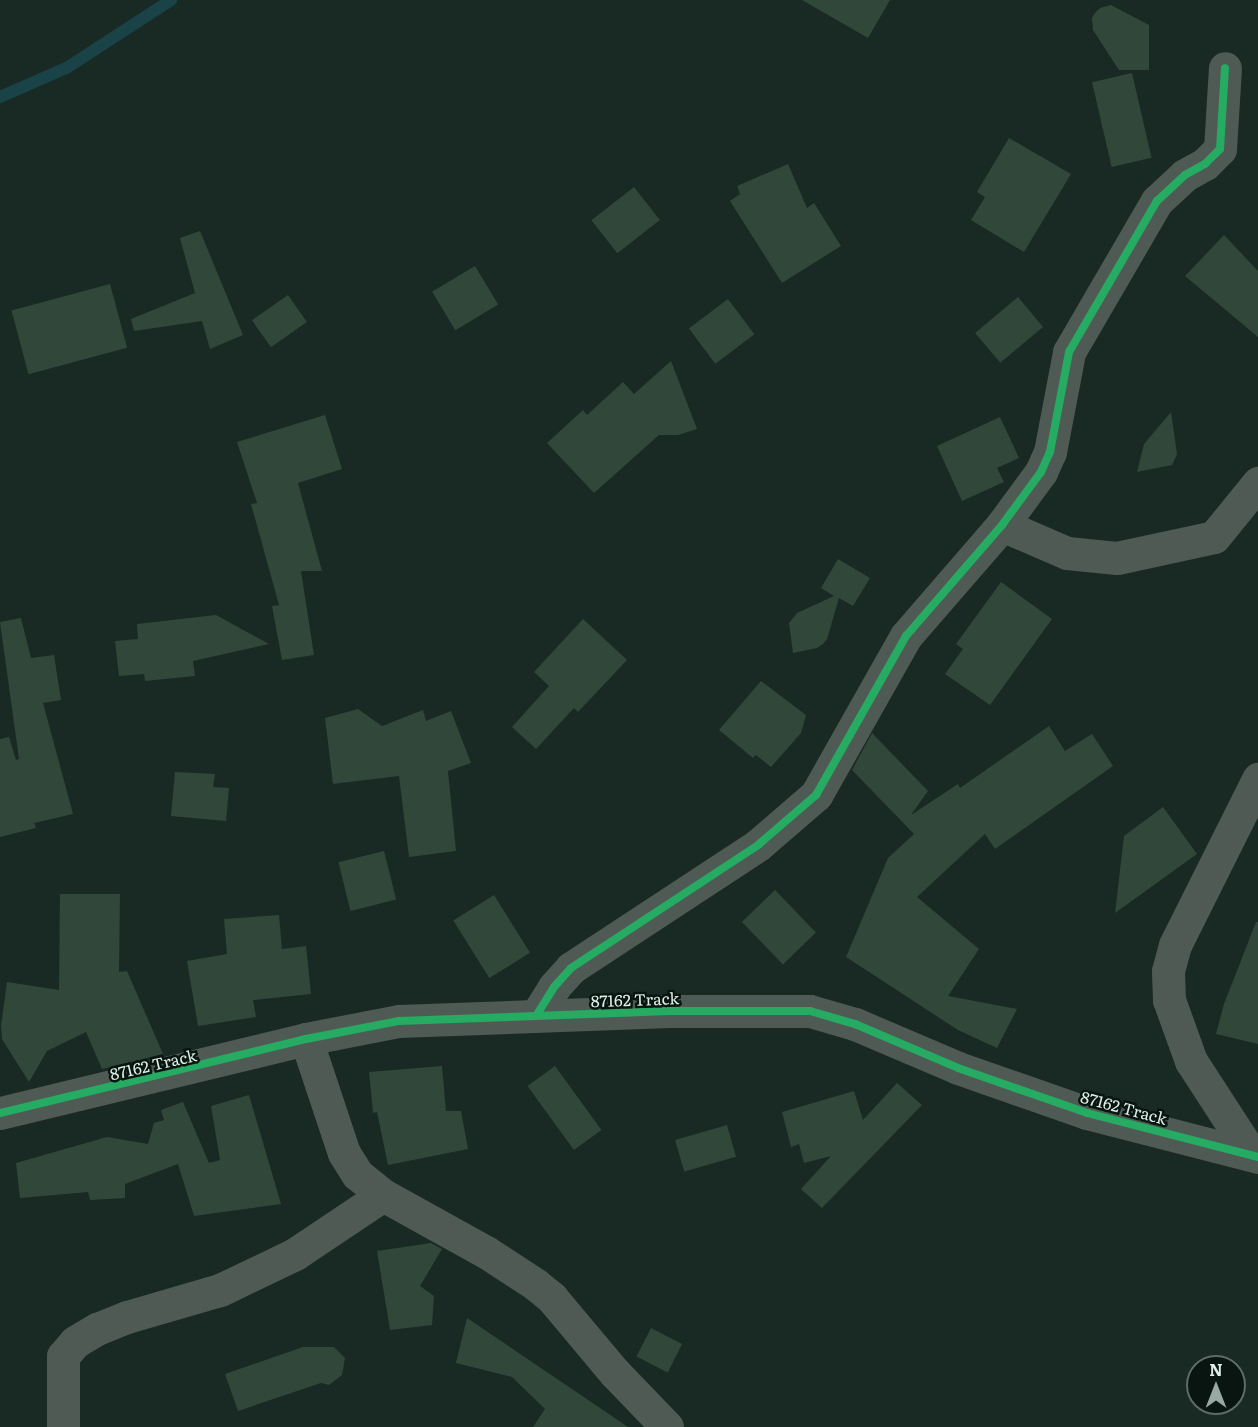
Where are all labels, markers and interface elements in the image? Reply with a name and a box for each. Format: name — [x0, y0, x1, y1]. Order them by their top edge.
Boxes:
street label: 87162 Track — [591, 988, 679, 1010]
street label: 87162 Track — [108, 1045, 198, 1083]
street label: 87162 Track — [1079, 1086, 1169, 1128]
north arrow — [1186, 1355, 1246, 1415]
text: N — [1209, 1357, 1223, 1381]

